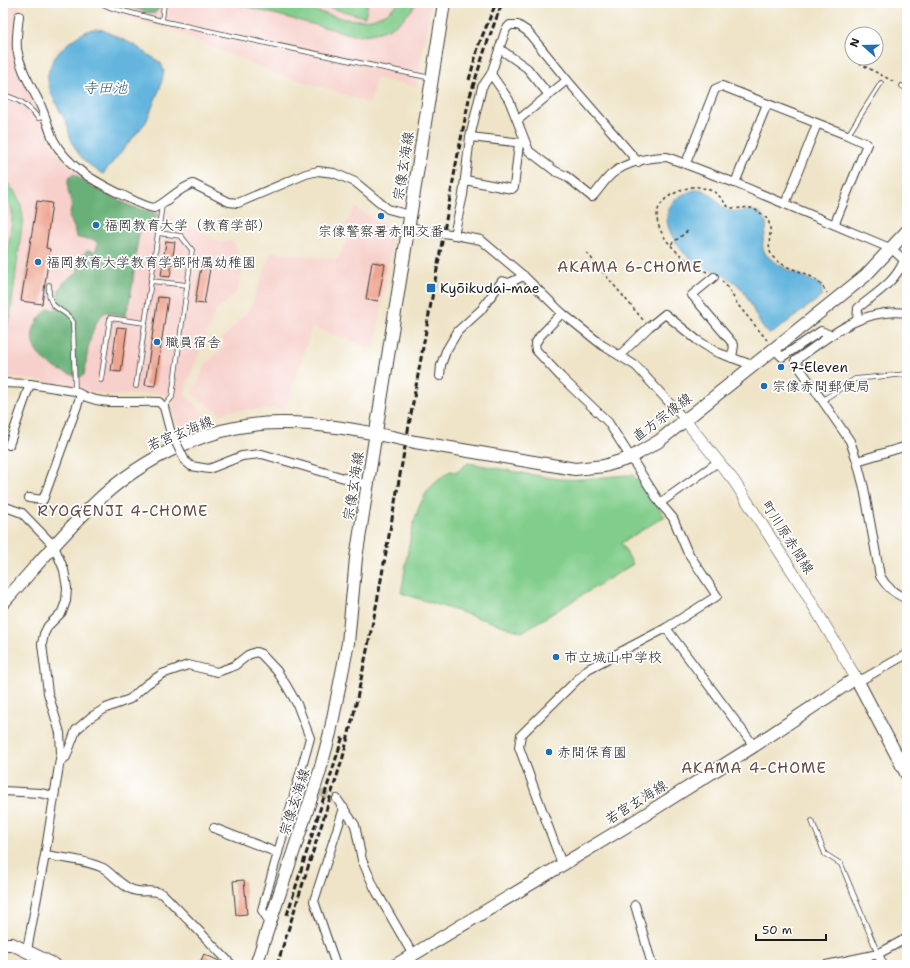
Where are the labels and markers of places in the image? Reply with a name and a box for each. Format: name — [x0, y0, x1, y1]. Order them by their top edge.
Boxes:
marker: 宗像警察署赤間交番 — [376, 211, 386, 221]
place label: 福岡教育大学（教育学部） — [104, 216, 272, 234]
marker: 福岡教育大学（教育学部） — [91, 220, 101, 230]
place label: 宗像警察署赤間交番 — [318, 222, 444, 240]
place label: 福岡教育大学教育学部附属幼稚園 — [46, 253, 256, 271]
marker: 福岡教育大学教育学部附属幼稚園 — [33, 257, 43, 267]
place label: Kyōikudai-mae — [440, 279, 540, 297]
marker: Kyōikudai-mae — [425, 282, 437, 294]
place label: 職員宿舎 — [165, 333, 221, 351]
marker: 職員宿舎 — [152, 337, 162, 347]
place label: 7-Eleven — [789, 358, 848, 376]
marker: 7-Eleven — [776, 362, 786, 372]
place label: 宗像赤間郵便局 — [772, 377, 870, 395]
marker: 宗像赤間郵便局 — [759, 381, 769, 391]
place label: 市立城山中学校 — [564, 648, 662, 666]
marker: 市立城山中学校 — [551, 652, 561, 662]
place label: 赤間保育園 — [557, 743, 627, 761]
marker: 赤間保育園 — [544, 747, 554, 757]

